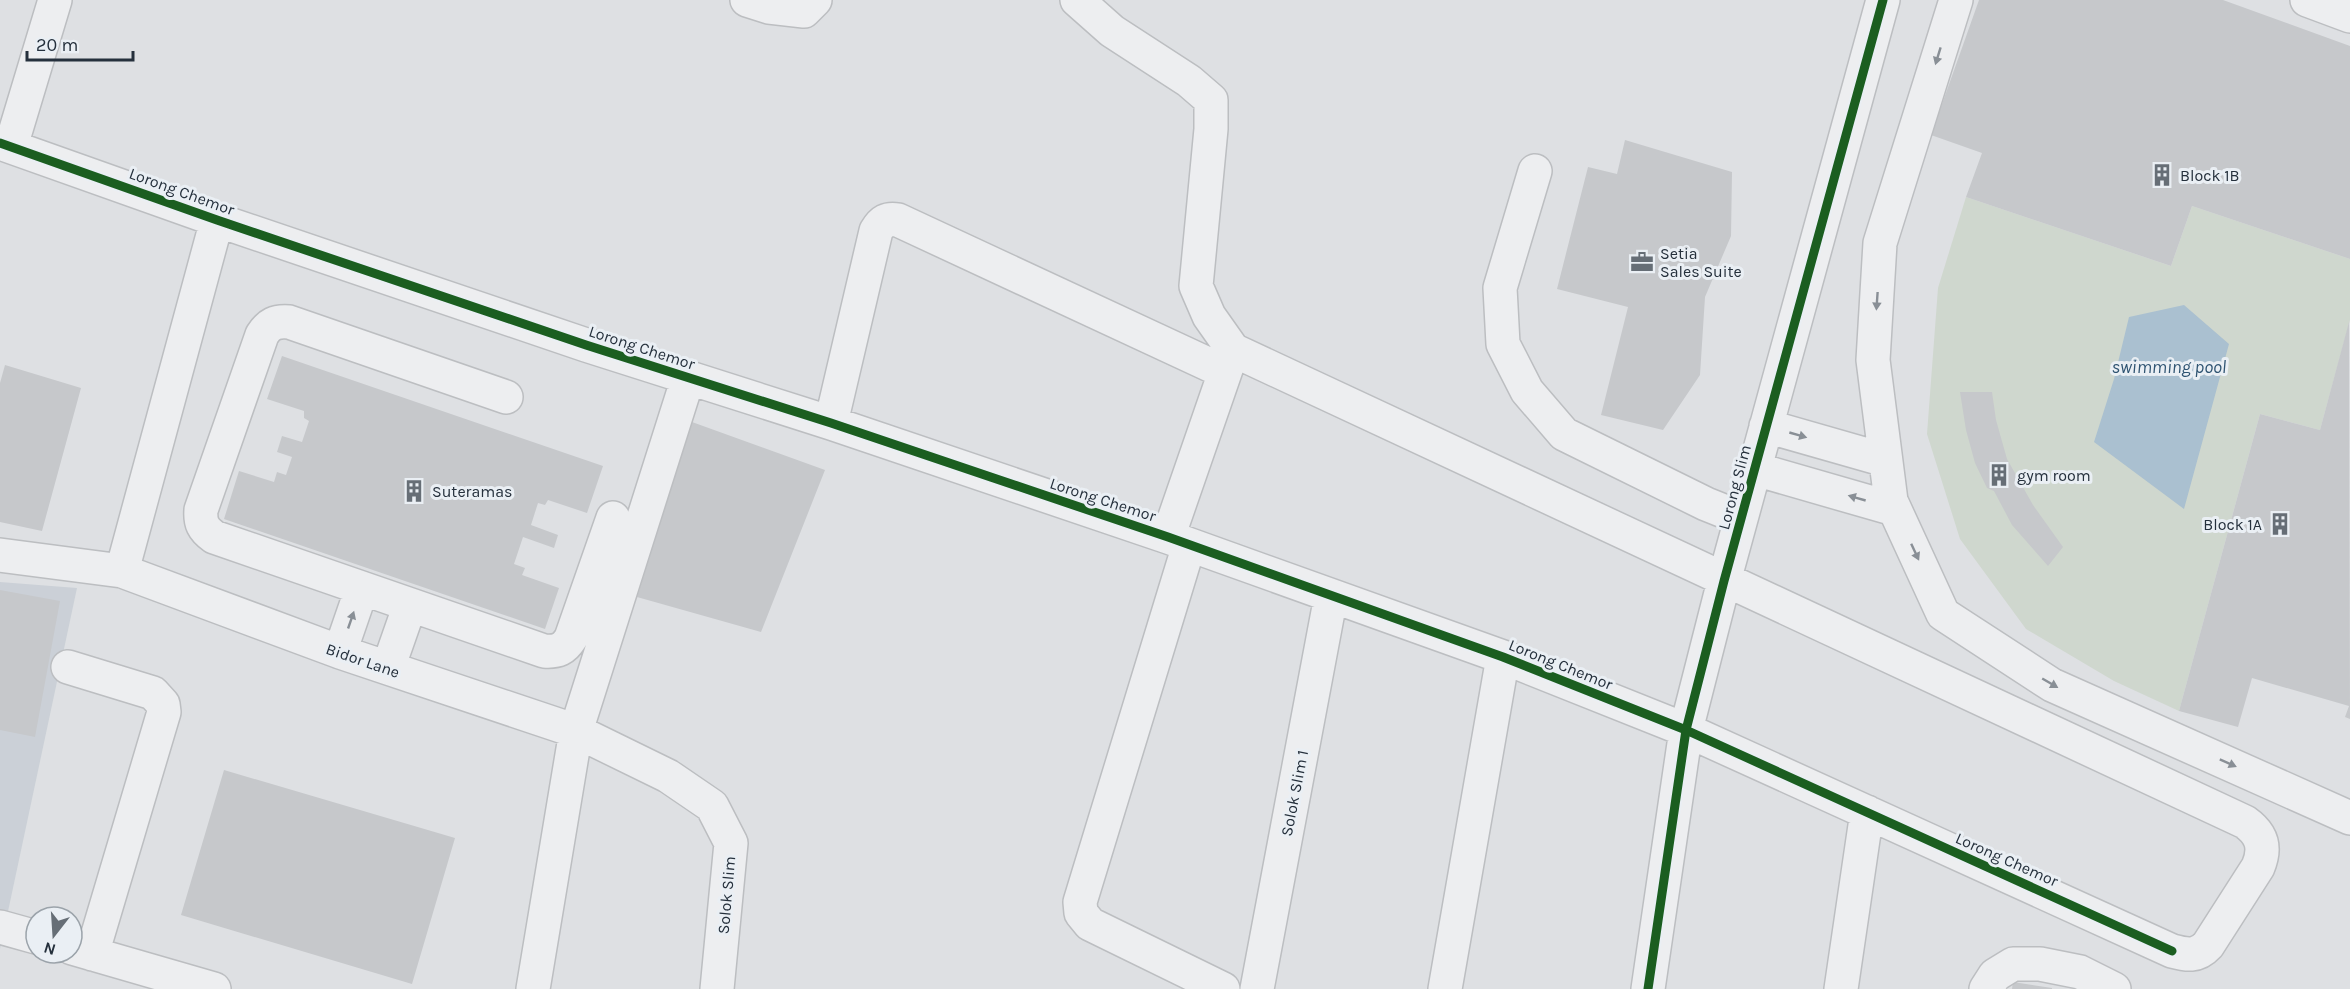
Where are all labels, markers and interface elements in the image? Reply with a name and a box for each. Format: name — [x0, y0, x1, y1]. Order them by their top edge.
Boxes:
scale bar — [27, 24, 134, 62]
text: 20 m — [36, 34, 78, 56]
one-way arrow — [1933, 47, 1942, 65]
building icon: Block 1B — [2149, 162, 2175, 188]
street label: Lorong Chemor — [127, 164, 237, 219]
place label: Block 1B — [2180, 166, 2239, 185]
place label: Setia Sales Suite — [1660, 244, 1742, 281]
office icon: Setia Sales Suite — [1629, 249, 1655, 275]
one-way arrow — [1872, 292, 1881, 311]
street label: Lorong Chemor — [586, 321, 697, 374]
water label: swimming pool — [2112, 356, 2227, 378]
one-way arrow — [1790, 431, 1808, 440]
street label: Lorong Slim — [1714, 443, 1755, 532]
building icon: gym room — [1986, 462, 2012, 488]
place label: gym room — [2017, 466, 2091, 485]
street label: Lorong Chemor — [1047, 473, 1158, 526]
building icon: Suteramas — [401, 478, 427, 504]
place label: Suteramas — [432, 482, 512, 501]
one-way arrow — [1848, 493, 1866, 502]
building icon: Block 1A — [2267, 511, 2293, 537]
place label: Block 1A — [2203, 515, 2262, 534]
one-way arrow — [1910, 544, 1919, 561]
one-way arrow — [347, 611, 357, 629]
street label: Lorong Chemor — [1506, 635, 1616, 694]
street label: Bidor Lane — [323, 639, 402, 682]
one-way arrow — [2042, 678, 2059, 688]
street label: Solok Slim 1 — [1277, 748, 1312, 838]
one-way arrow — [2219, 759, 2236, 768]
street label: Lorong Chemor — [1952, 828, 2061, 891]
street label: Solok Slim — [714, 855, 739, 935]
north arrow — [24, 905, 84, 965]
text: N — [41, 938, 58, 960]

